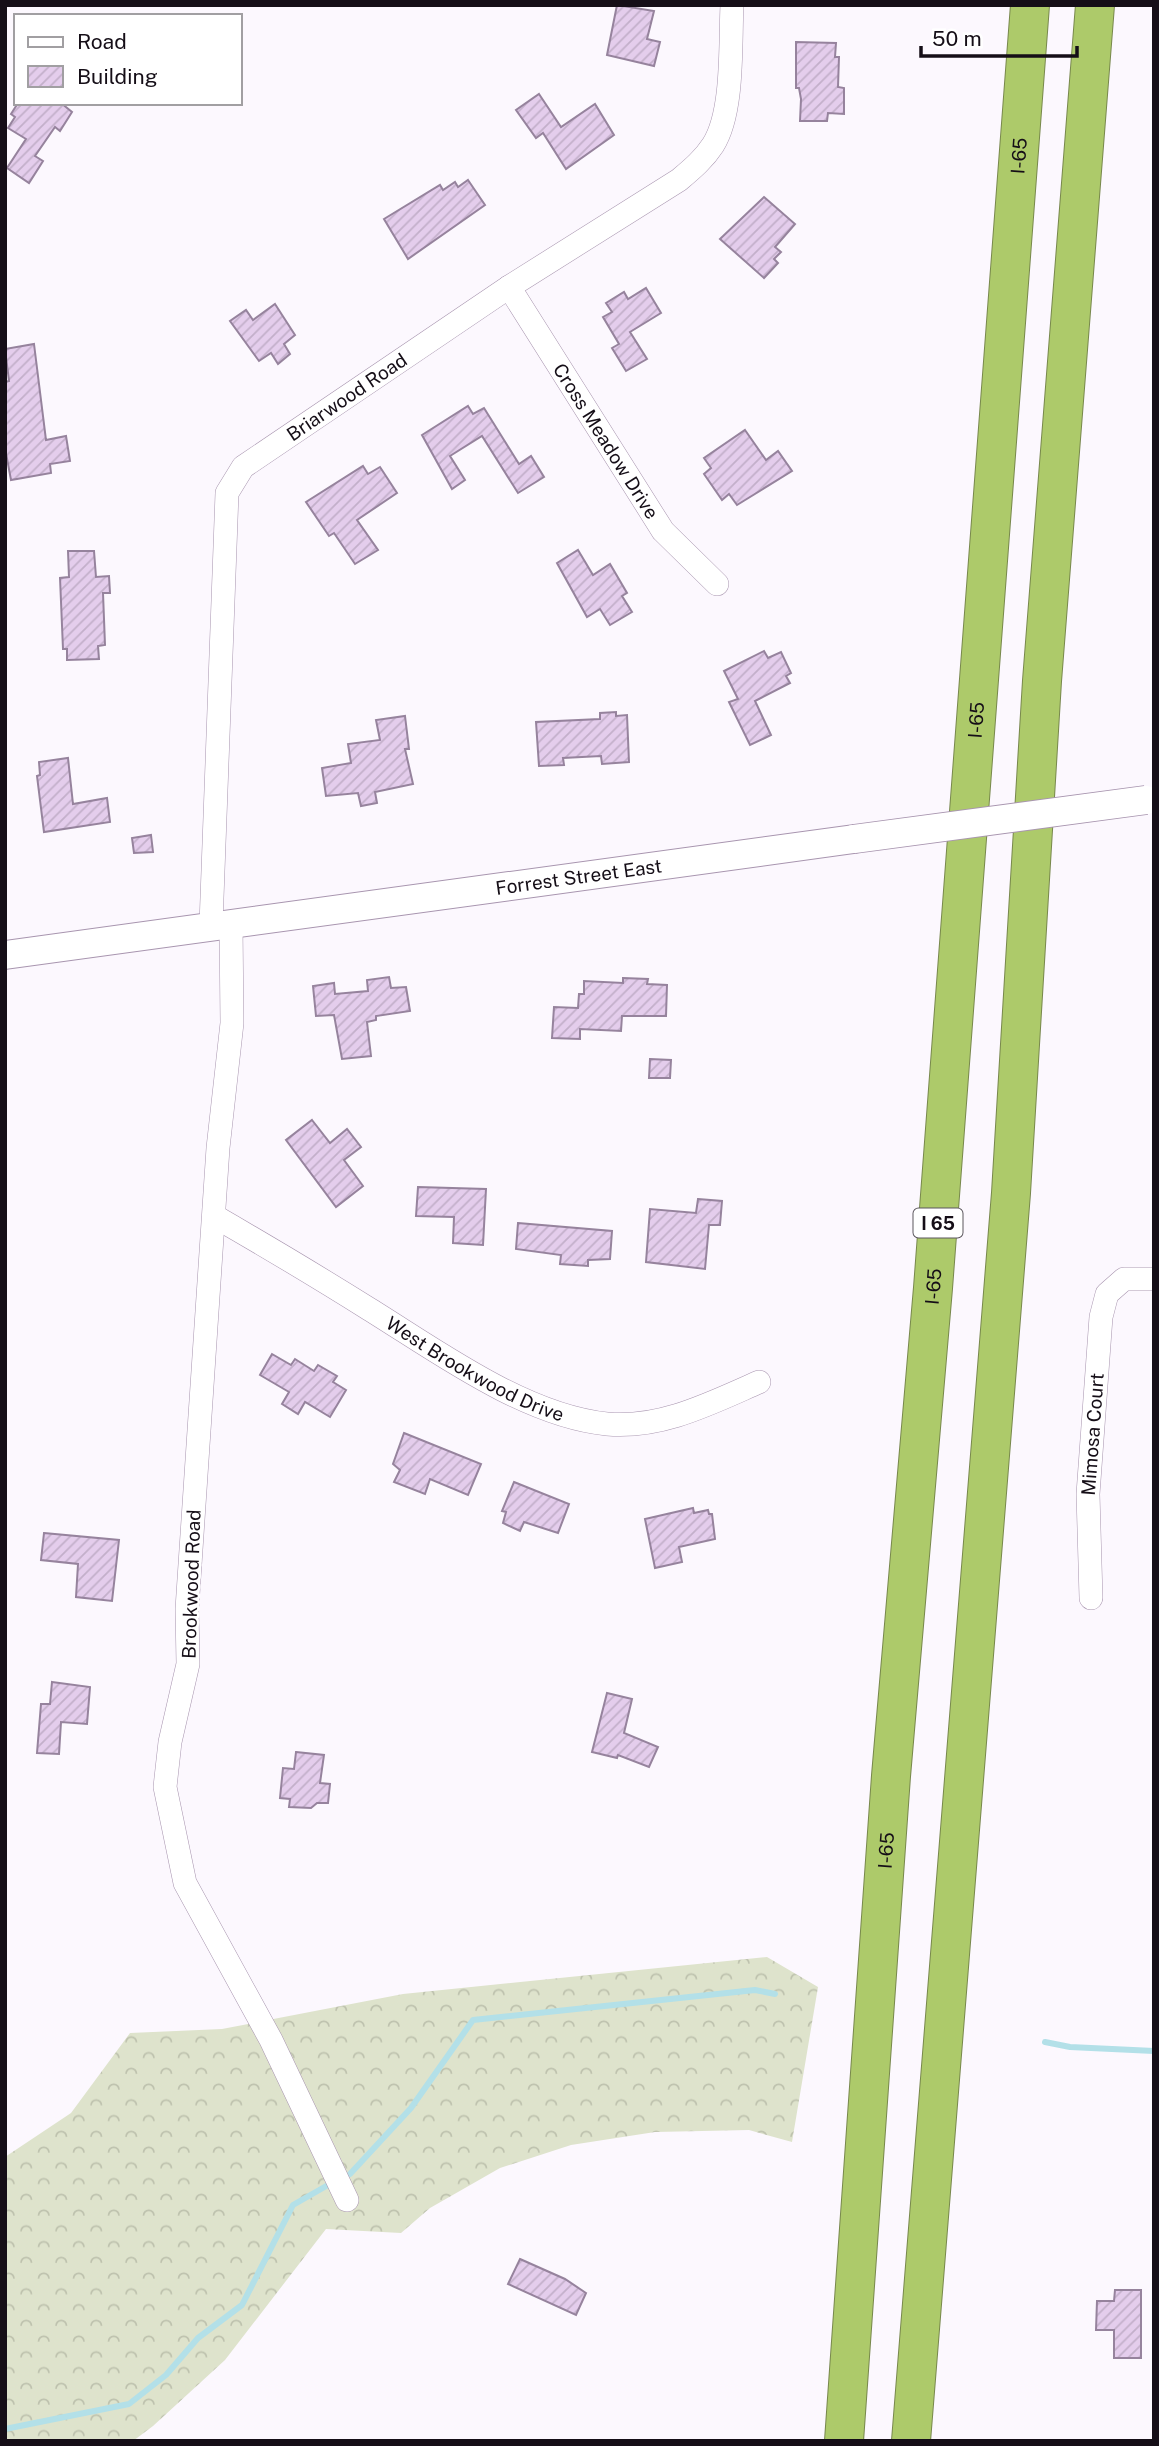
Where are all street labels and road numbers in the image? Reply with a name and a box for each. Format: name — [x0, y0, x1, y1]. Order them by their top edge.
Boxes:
street label: I-65 — [1006, 137, 1031, 175]
street label: Briarwood Road — [282, 348, 411, 445]
street label: Cross Meadow Drive — [549, 359, 663, 523]
street label: I-65 — [964, 701, 988, 739]
street label: Forrest Street East — [494, 854, 663, 899]
road number: I 65 — [914, 1208, 962, 1238]
street label: I-65 — [921, 1267, 945, 1306]
street label: West Brookwood Drive — [382, 1312, 567, 1425]
street label: Mimosa Court — [1077, 1372, 1108, 1496]
street label: Brookwood Road — [177, 1509, 205, 1659]
street label: I-65 — [873, 1831, 898, 1869]

